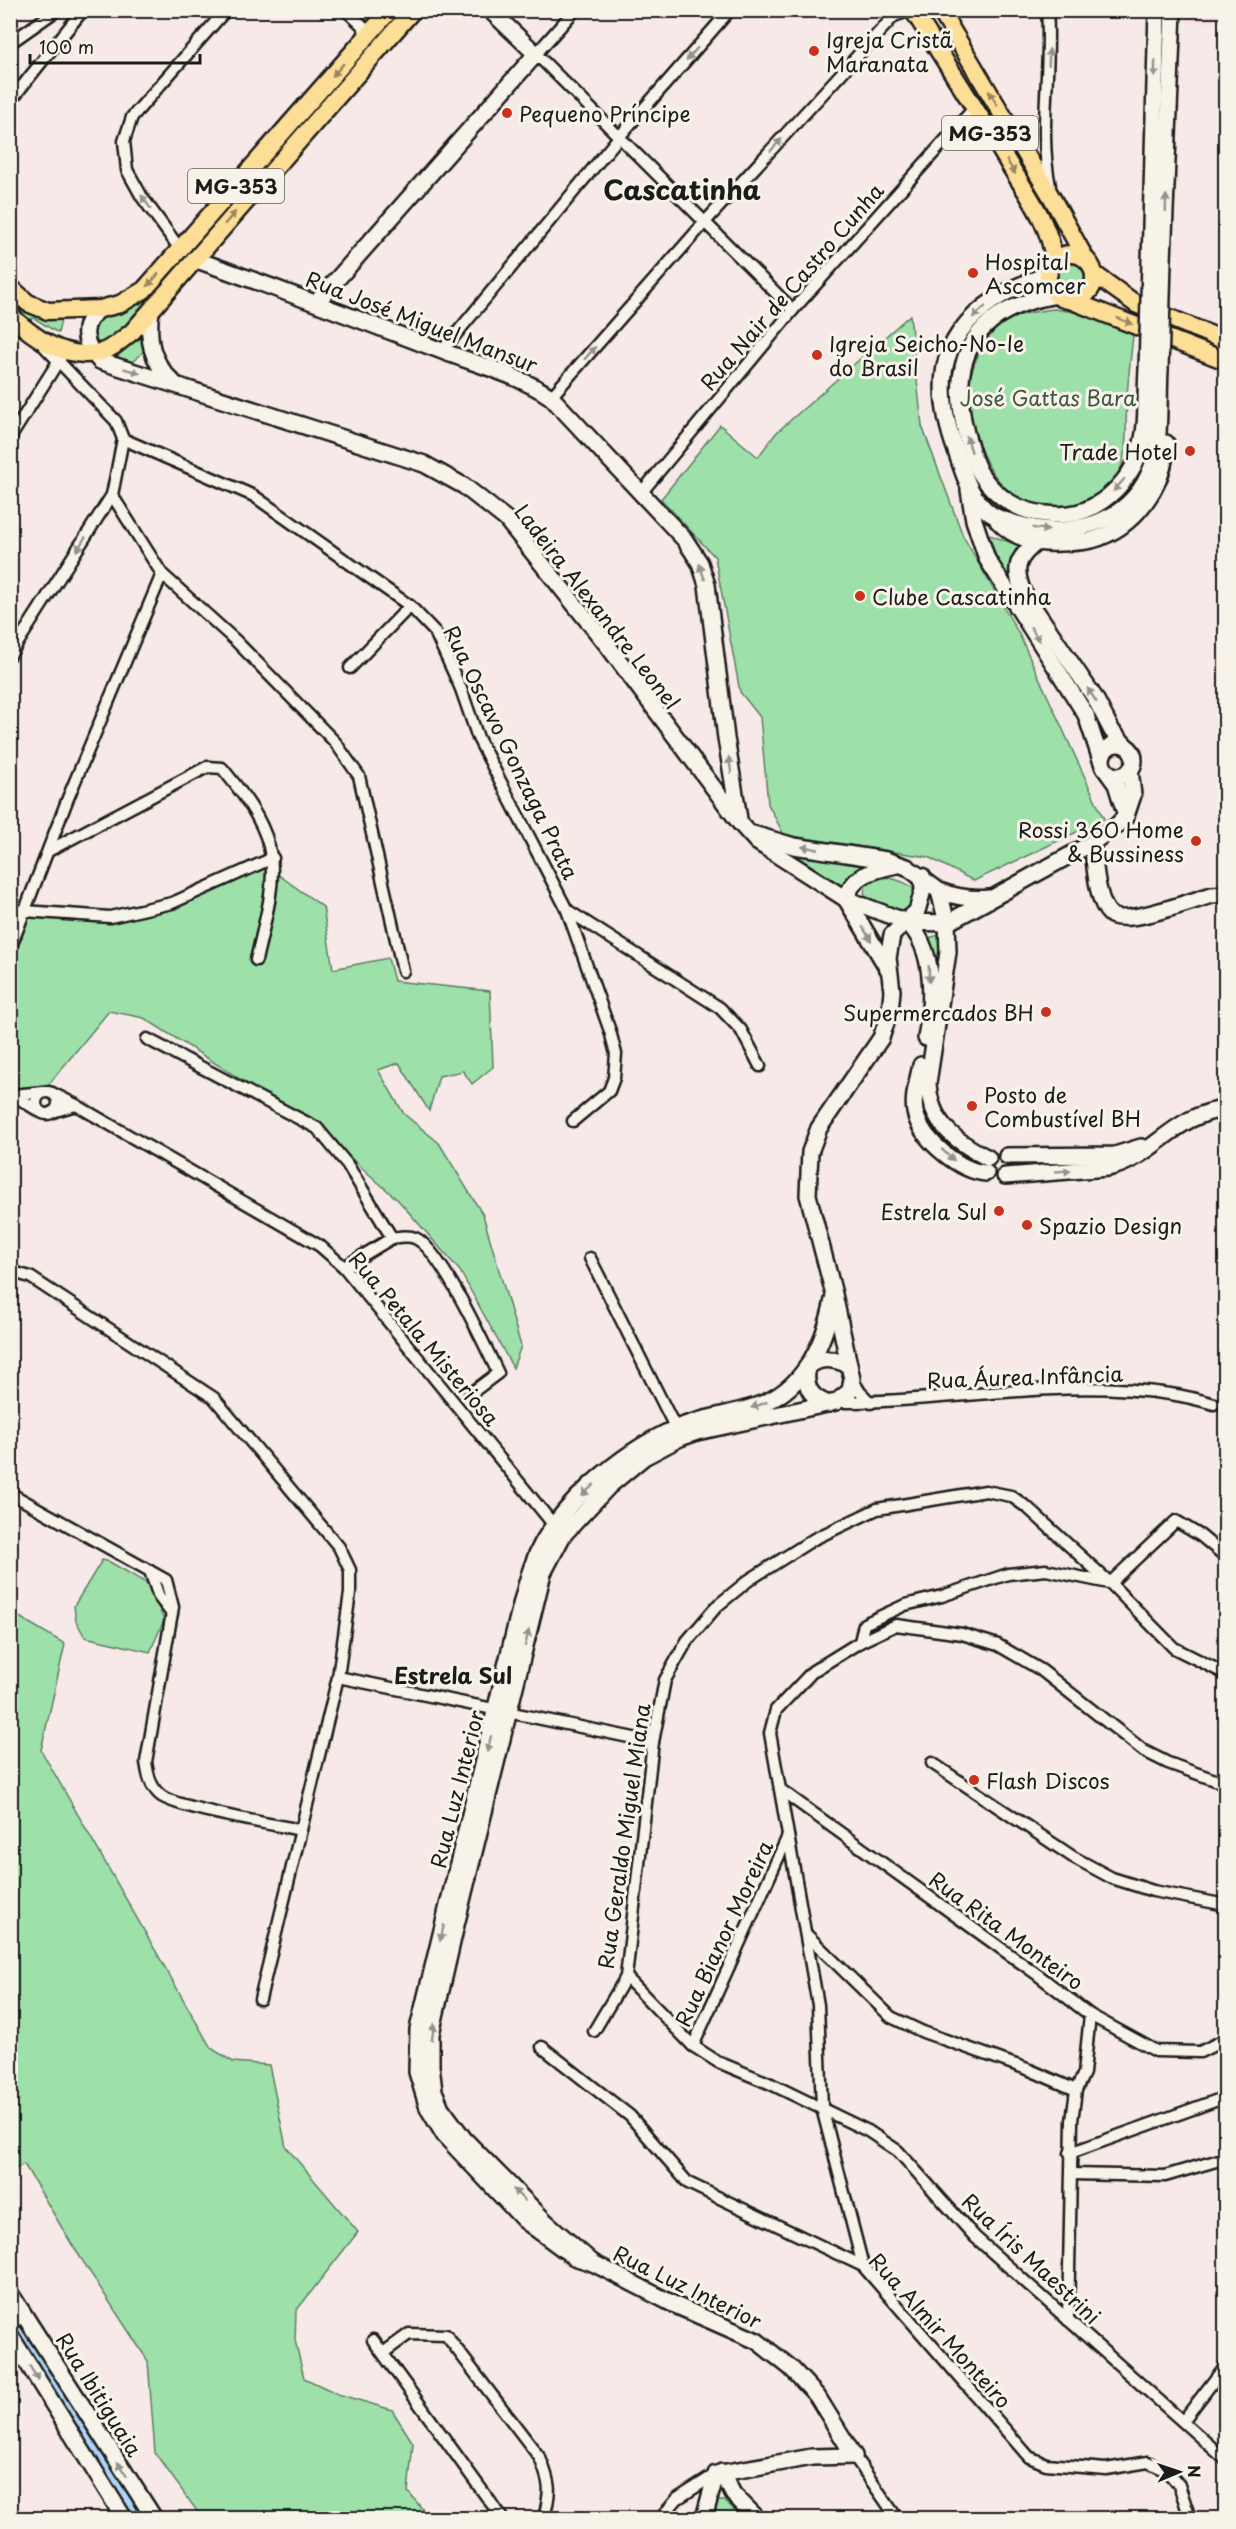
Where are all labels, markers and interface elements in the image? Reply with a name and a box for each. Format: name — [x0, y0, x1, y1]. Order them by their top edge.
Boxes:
place label: Igreja Cristã Maranata — [826, 23, 953, 79]
scale bar — [30, 27, 200, 65]
text: 100 m — [39, 33, 94, 60]
marker: Igreja Cristã Maranata — [807, 44, 821, 58]
one-way arrow — [685, 47, 699, 62]
one-way arrow — [1044, 47, 1053, 66]
one-way arrow — [1150, 59, 1160, 78]
one-way arrow — [332, 62, 345, 77]
one-way arrow — [987, 90, 998, 106]
place label: Pequeno Príncipe — [519, 97, 691, 129]
marker: Pequeno Príncipe — [500, 106, 514, 120]
road number: MG-353 — [942, 116, 1038, 150]
one-way arrow — [768, 138, 782, 152]
one-way arrow — [1005, 159, 1016, 175]
district label: Cascatinha — [603, 168, 762, 209]
road number: MG-353 — [188, 169, 284, 203]
street label: Rua Nair de Castro Cunha — [692, 175, 890, 397]
one-way arrow — [1161, 193, 1170, 212]
one-way arrow — [140, 194, 152, 210]
one-way arrow — [223, 211, 236, 226]
place label: Hospital Ascomcer — [985, 245, 1086, 301]
street label: Rua José Miguel Mansur — [302, 262, 543, 380]
marker: Hospital Ascomcer — [966, 266, 980, 280]
one-way arrow — [147, 272, 160, 288]
one-way arrow — [971, 305, 987, 318]
one-way arrow — [1116, 317, 1134, 326]
place label: Igreja Seicho-No-Ie do Brasil — [829, 327, 1024, 383]
one-way arrow — [583, 346, 596, 361]
marker: Igreja Seicho-No-Ie do Brasil — [810, 348, 824, 362]
one-way arrow — [123, 367, 141, 376]
park label: José Gattas Bara — [960, 381, 1137, 413]
one-way arrow — [964, 435, 973, 453]
place label: Trade Hotel — [1059, 435, 1178, 467]
marker: Trade Hotel — [1183, 444, 1197, 458]
one-way arrow — [1113, 477, 1126, 493]
street label: Ladeira Alexandre Leonel — [507, 496, 689, 716]
one-way arrow — [1032, 524, 1051, 533]
one-way arrow — [75, 536, 86, 552]
one-way arrow — [697, 563, 707, 581]
place label: Clube Cascatinha — [872, 580, 1051, 612]
marker: Clube Cascatinha — [853, 589, 867, 603]
street label: Rua Oscavo Gonzaga Prata — [436, 619, 588, 885]
one-way arrow — [1030, 626, 1041, 642]
one-way arrow — [1087, 687, 1098, 704]
one-way arrow — [725, 755, 734, 774]
place label: Rossi 360 Home & Bussiness — [1018, 813, 1184, 869]
marker: Rossi 360 Home & Bussiness — [1189, 834, 1203, 848]
one-way arrow — [801, 843, 820, 852]
one-way arrow — [861, 926, 872, 942]
one-way arrow — [924, 965, 933, 984]
place label: Supermercados BH — [843, 996, 1034, 1028]
marker: Supermercados BH — [1039, 1005, 1053, 1019]
place label: Posto de Combustível BH — [984, 1078, 1141, 1134]
marker: Posto de Combustível BH — [965, 1099, 979, 1113]
one-way arrow — [940, 1148, 955, 1161]
one-way arrow — [1054, 1166, 1073, 1176]
place label: Estrela Sul — [881, 1195, 987, 1227]
marker: Estrela Sul — [992, 1204, 1006, 1218]
place label: Spazio Design — [1039, 1209, 1182, 1241]
marker: Spazio Design — [1020, 1218, 1034, 1232]
street label: Rua Petala Misteriosa — [342, 1244, 508, 1432]
street label: Rua Áurea Infância — [926, 1357, 1124, 1395]
one-way arrow — [750, 1400, 768, 1410]
one-way arrow — [581, 1482, 595, 1496]
one-way arrow — [522, 1629, 532, 1648]
district label: Estrela Sul — [394, 1658, 512, 1691]
street label: Rua Geraldo Miguel Miana — [589, 1700, 658, 1971]
street label: Rua Luz Interior — [421, 1706, 491, 1871]
one-way arrow — [483, 1735, 493, 1753]
place label: Flash Discos — [986, 1764, 1109, 1796]
marker: Flash Discos — [967, 1773, 981, 1787]
street label: Rua Bianor Moreira — [666, 1834, 781, 2031]
street label: Rua Rita Monteiro — [923, 1863, 1091, 1997]
one-way arrow — [436, 1924, 446, 1942]
one-way arrow — [428, 2023, 437, 2042]
street label: Rua Íris Maestrini — [955, 2185, 1109, 2331]
one-way arrow — [513, 2189, 527, 2203]
street label: Rua Luz Interior — [608, 2236, 768, 2336]
street label: Rua Almir Monteiro — [862, 2245, 1020, 2415]
street label: Rua Ibitiguaia — [49, 2326, 151, 2463]
one-way arrow — [29, 2365, 40, 2381]
north arrow — [1149, 2442, 1209, 2502]
one-way arrow — [117, 2461, 128, 2477]
text: N — [1183, 2465, 1207, 2478]

